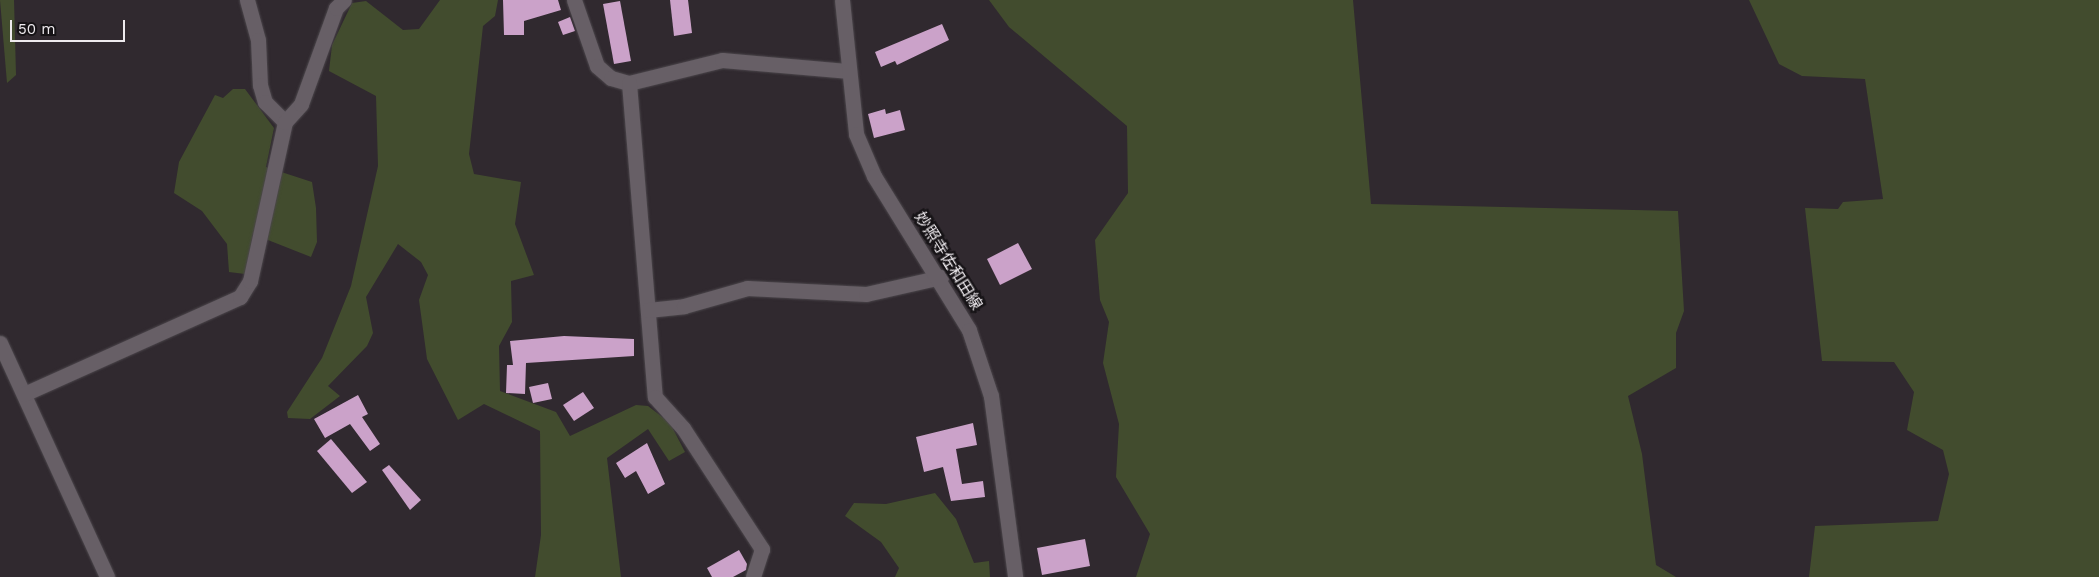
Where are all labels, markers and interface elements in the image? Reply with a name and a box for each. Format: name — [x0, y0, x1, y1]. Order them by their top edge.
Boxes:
scale bar — [12, 10, 128, 42]
text: 50 m — [18, 20, 55, 38]
street label: 妙照寺佐和田線 — [910, 208, 986, 314]

